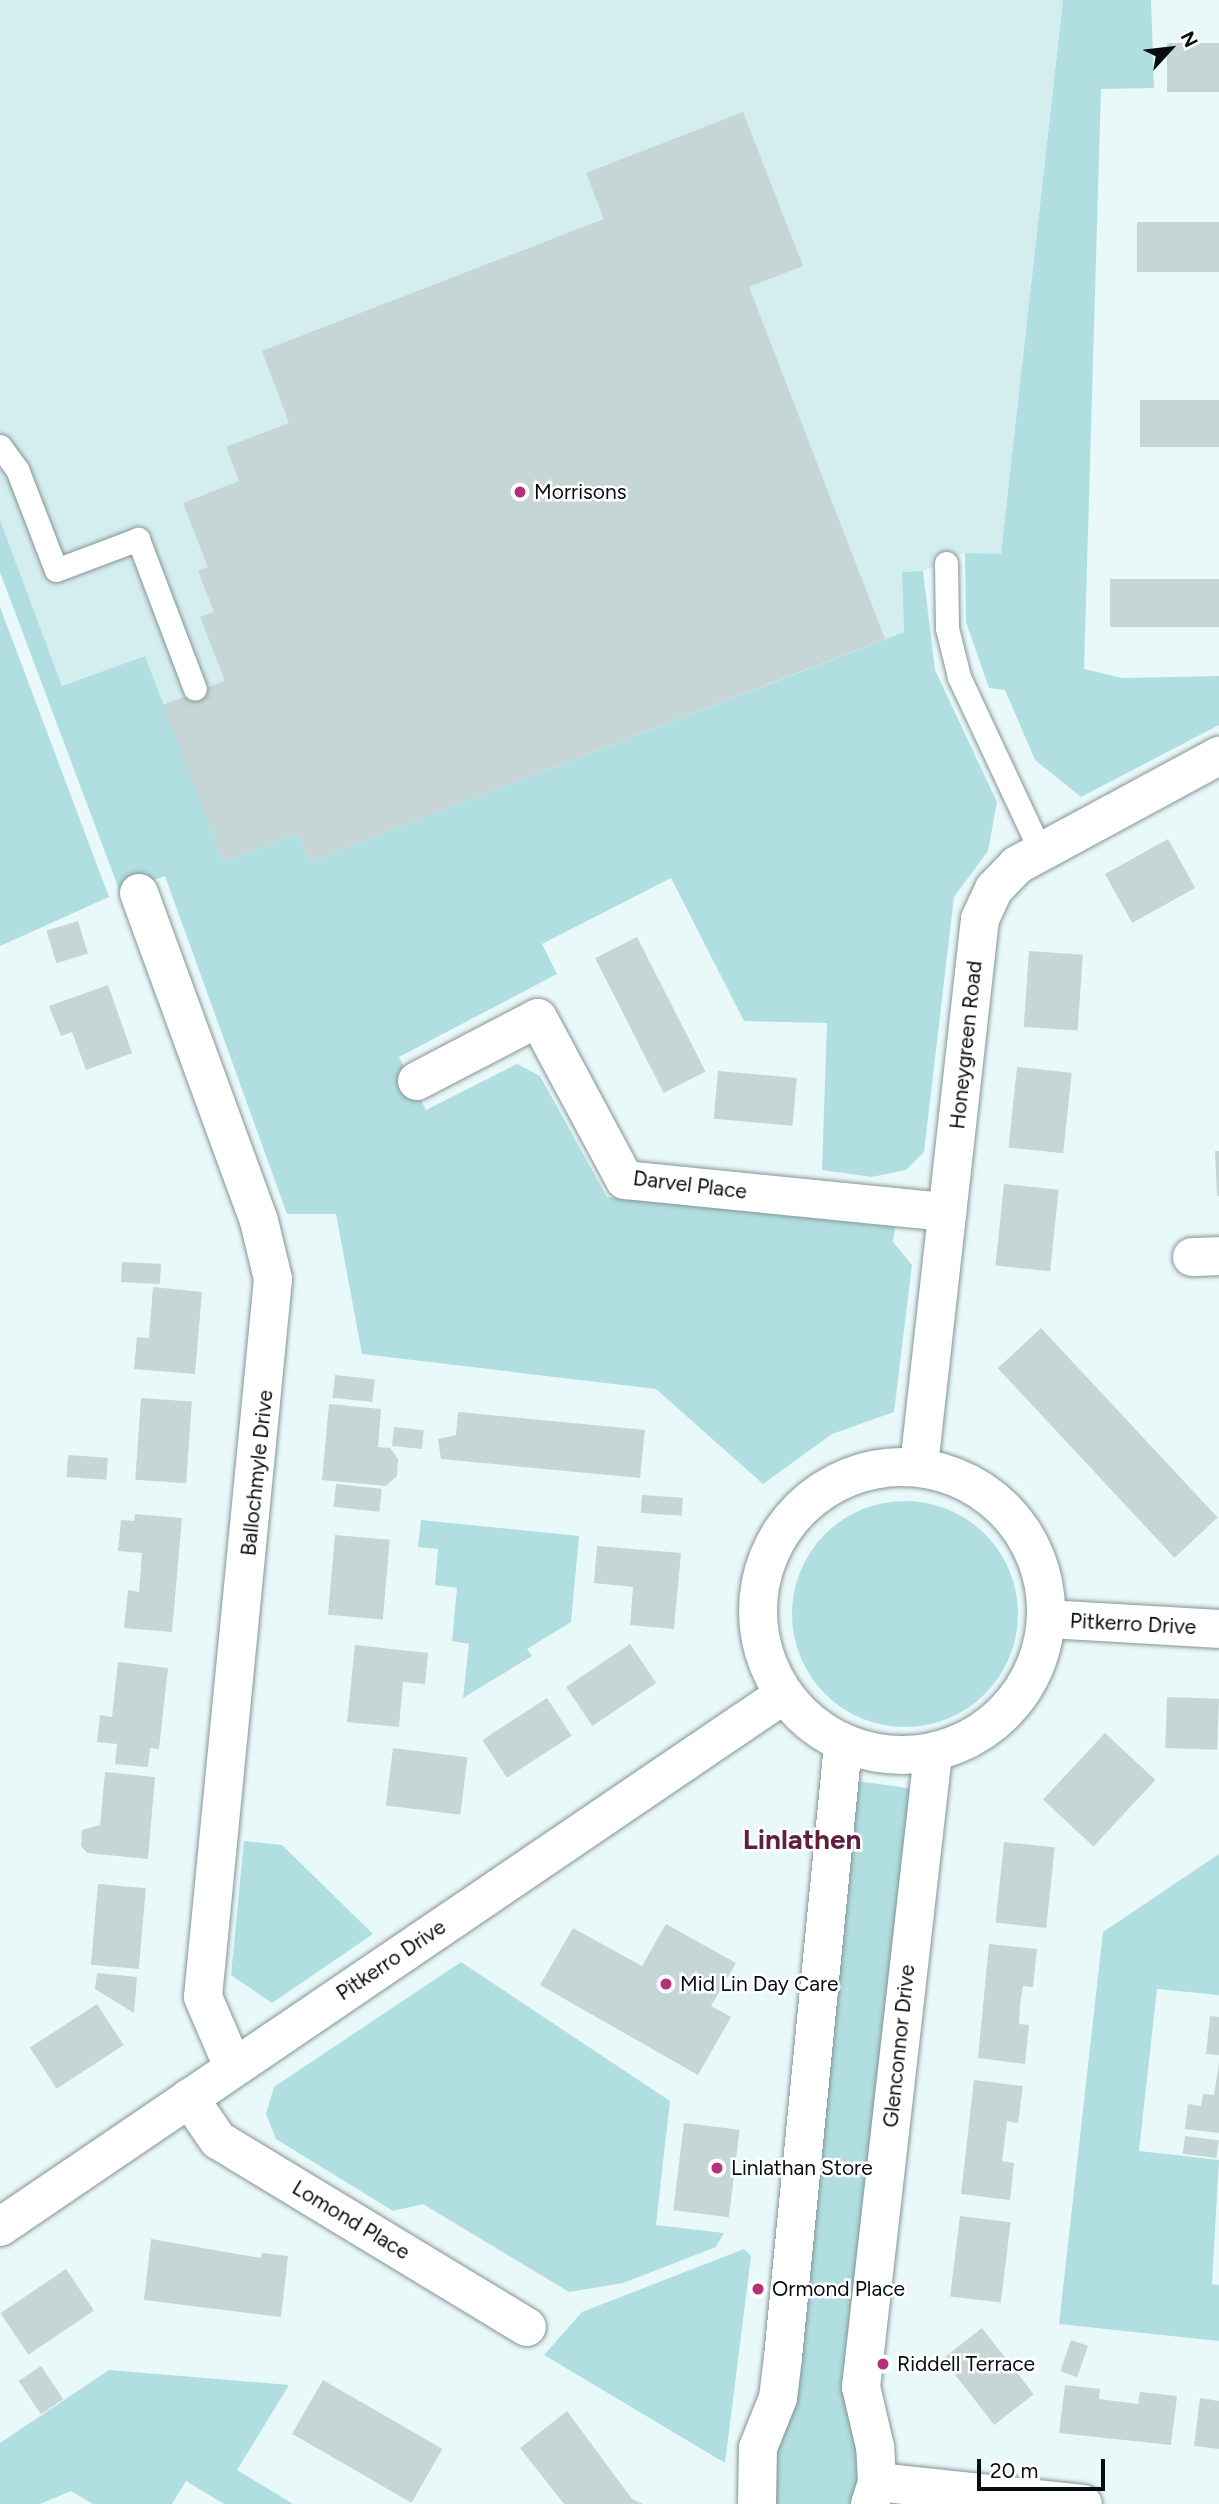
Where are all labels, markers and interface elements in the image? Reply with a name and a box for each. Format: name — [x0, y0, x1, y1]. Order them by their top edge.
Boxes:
north arrow — [1135, 14, 1205, 84]
text: N — [1176, 27, 1203, 51]
place label: Morrisons — [534, 479, 626, 505]
marker: Morrisons — [512, 484, 528, 500]
street label: Honeygreen Road — [945, 960, 987, 1130]
street label: Darvel Place — [632, 1166, 748, 1204]
street label: Ballochmyle Drive — [236, 1389, 278, 1557]
street label: Pitkerro Drive — [1069, 1608, 1197, 1640]
district label: Linlathen — [743, 1822, 861, 1856]
street label: Pitkerro Drive — [332, 1914, 450, 2006]
street label: Glenconnor Drive — [878, 1963, 920, 2129]
place label: Mid Lin Day Care — [680, 1971, 838, 1997]
marker: Mid Lin Day Care — [658, 1976, 674, 1992]
place label: Linlathan Store — [731, 2155, 873, 2181]
marker: Linlathan Store — [709, 2160, 725, 2176]
street label: Lomond Place — [288, 2175, 414, 2265]
place label: Ormond Place — [772, 2276, 905, 2302]
marker: Ormond Place — [750, 2281, 766, 2297]
place label: Riddell Terrace — [897, 2351, 1035, 2377]
marker: Riddell Terrace — [875, 2356, 891, 2372]
scale bar — [981, 2444, 1109, 2488]
text: 20 m — [990, 2458, 1038, 2483]

